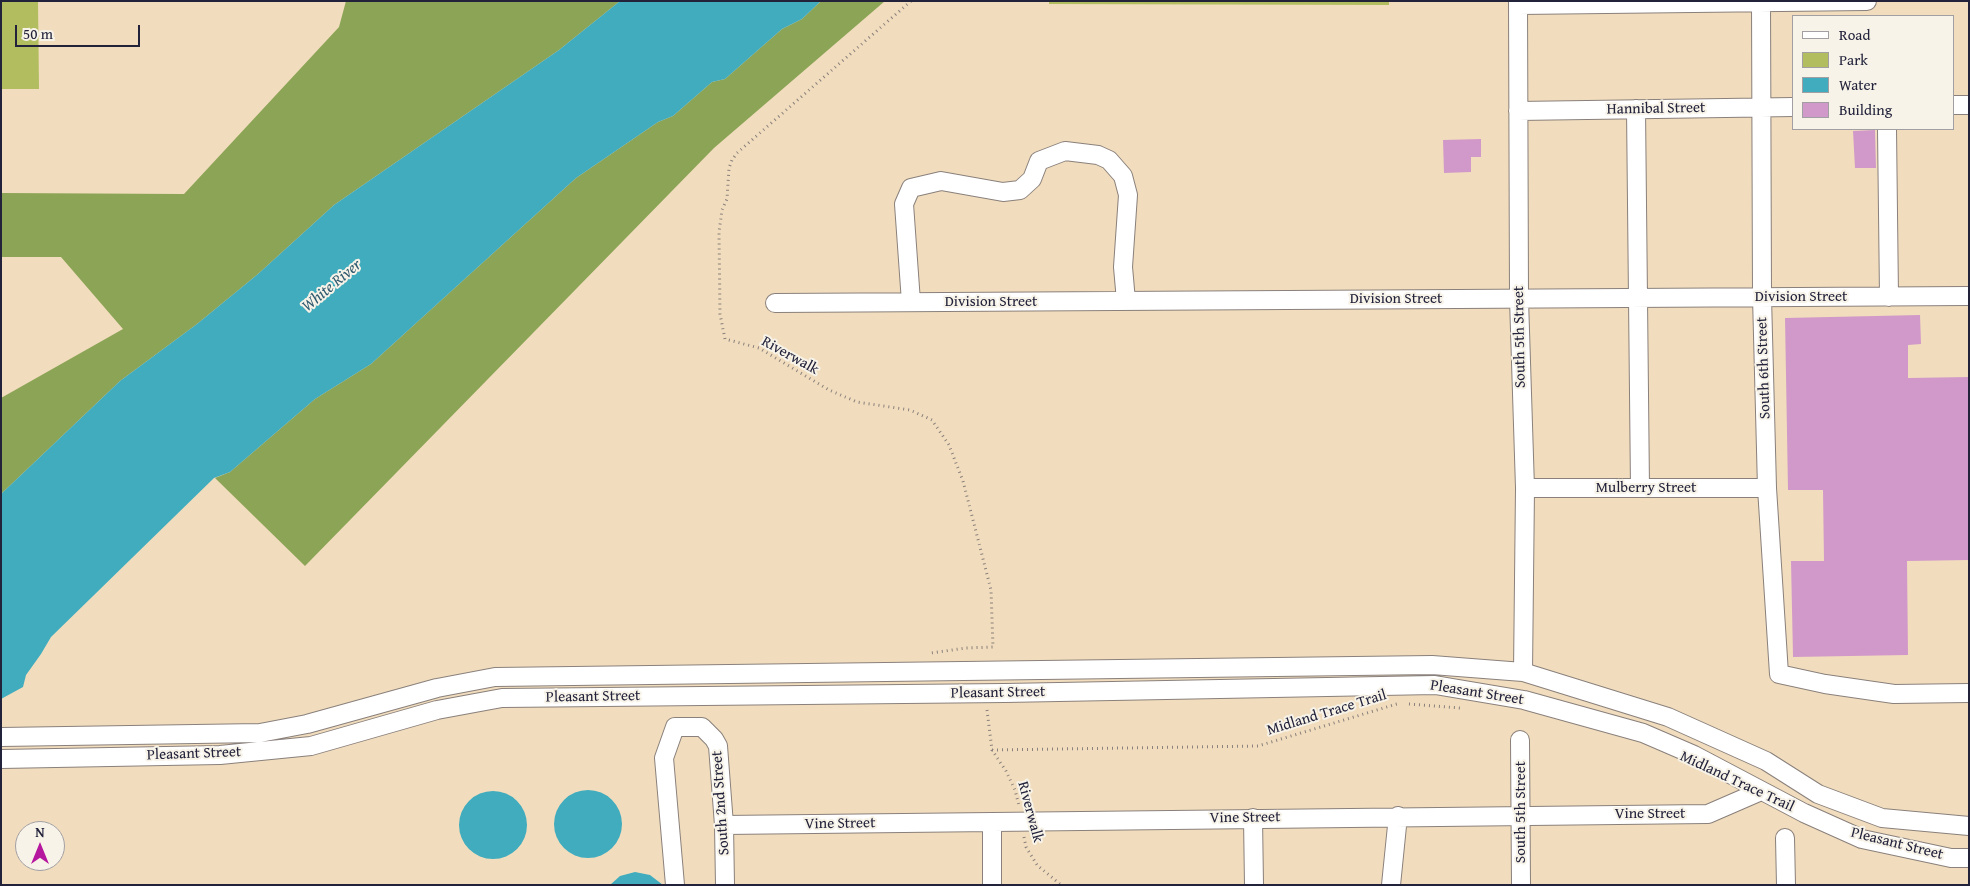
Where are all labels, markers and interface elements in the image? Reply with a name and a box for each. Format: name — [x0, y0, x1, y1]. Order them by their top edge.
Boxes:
scale bar — [18, 15, 142, 47]
legend — [1792, 15, 1955, 130]
text: 50 m — [23, 23, 53, 44]
text: Road — [1839, 24, 1870, 45]
text: Park — [1839, 49, 1868, 70]
text: Water — [1839, 74, 1877, 95]
street label: Hannibal Street — [1607, 99, 1705, 119]
text: Building — [1839, 99, 1892, 120]
water label: White River — [298, 256, 366, 316]
street label: South 5th Street — [1510, 286, 1530, 388]
street label: Division Street — [1755, 288, 1847, 306]
street label: Division Street — [1350, 290, 1442, 308]
street label: Division Street — [945, 293, 1037, 311]
street label: South 6th Street — [1753, 317, 1775, 419]
street label: Riverwalk — [758, 333, 822, 379]
street label: Mulberry Street — [1596, 479, 1696, 497]
street label: Pleasant Street — [1429, 677, 1525, 709]
street label: Pleasant Street — [951, 683, 1045, 703]
street label: Midland Trace Trail — [1265, 686, 1389, 740]
street label: Pleasant Street — [546, 687, 640, 707]
street label: Pleasant Street — [147, 743, 241, 765]
street label: Midland Trace Trail — [1677, 748, 1797, 816]
street label: South 2nd Street — [708, 750, 734, 856]
street label: South 5th Street — [1512, 761, 1530, 863]
street label: Riverwalk — [1013, 779, 1047, 845]
street label: Vine Street — [1615, 805, 1685, 823]
street label: Vine Street — [1209, 808, 1281, 828]
street label: Vine Street — [804, 814, 876, 834]
north arrow — [15, 821, 65, 871]
text: N — [35, 822, 45, 842]
street label: Pleasant Street — [1849, 824, 1945, 864]

